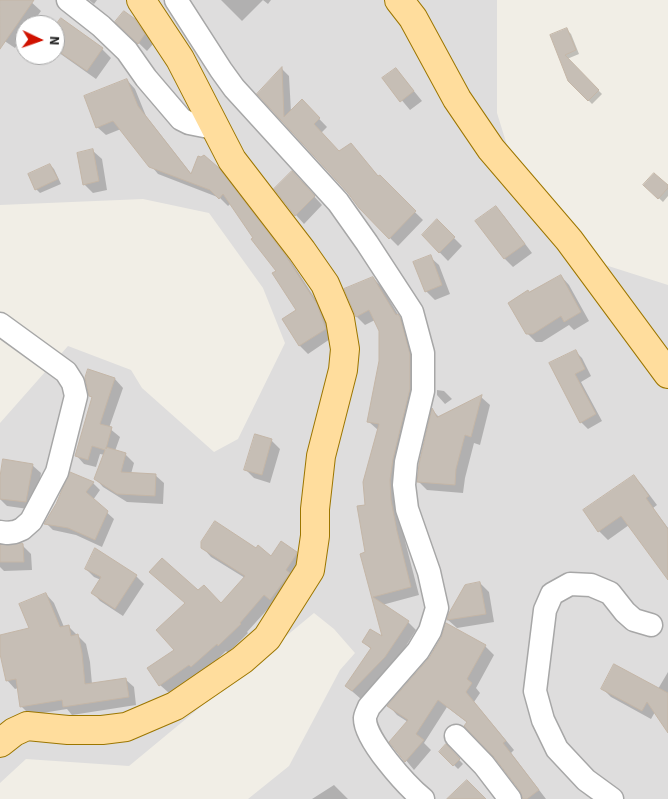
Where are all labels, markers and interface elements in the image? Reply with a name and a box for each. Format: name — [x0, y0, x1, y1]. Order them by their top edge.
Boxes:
north arrow — [15, 15, 65, 65]
text: N — [44, 36, 64, 46]

